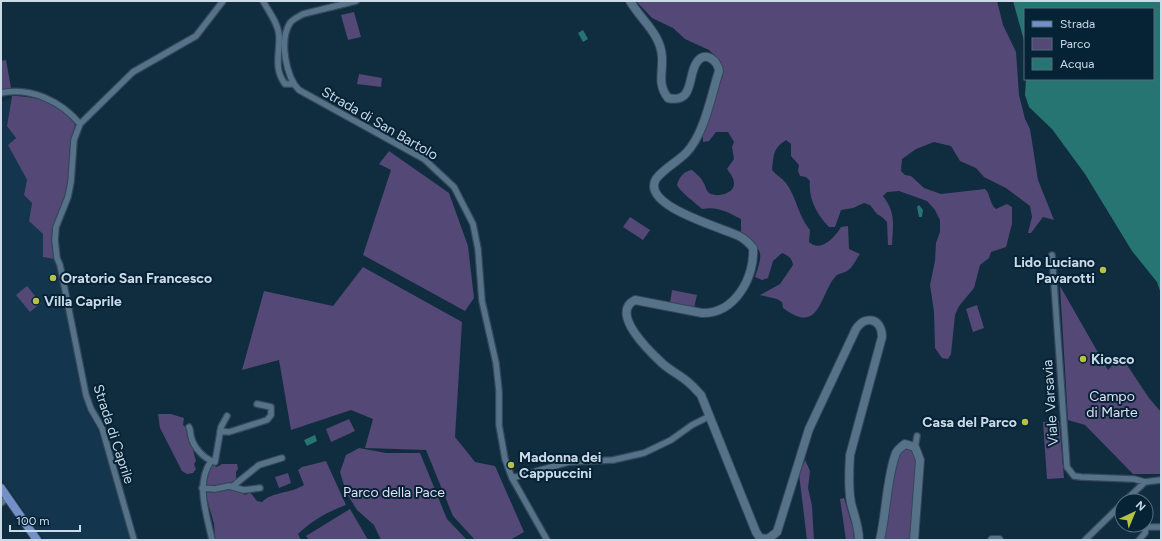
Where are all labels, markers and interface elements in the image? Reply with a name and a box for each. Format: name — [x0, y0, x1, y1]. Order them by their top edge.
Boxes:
legend — [1024, 8, 1154, 80]
text: Strada — [1060, 17, 1095, 31]
text: Parco — [1060, 37, 1090, 51]
text: Acqua — [1060, 57, 1094, 71]
street label: Strada di San Bartolo — [319, 83, 441, 164]
place label: Lido Luciano Pavarotti — [1014, 254, 1095, 287]
marker: Lido Luciano Pavarotti — [1098, 265, 1108, 275]
place label: Oratorio San Francesco — [61, 270, 212, 287]
marker: Oratorio San Francesco — [48, 273, 58, 283]
place label: Villa Caprile — [44, 293, 122, 310]
marker: Villa Caprile — [31, 296, 41, 306]
place label: Kiosco — [1091, 351, 1134, 368]
marker: Kiosco — [1078, 354, 1088, 364]
street label: Viale Varsavia — [1039, 359, 1062, 447]
street label: Strada di Caprile — [89, 382, 138, 486]
park label: Campo di Marte — [1086, 388, 1138, 421]
place label: Casa del Parco — [922, 414, 1017, 431]
marker: Casa del Parco — [1020, 417, 1030, 427]
place label: Madonna dei Cappuccini — [519, 449, 601, 482]
marker: Madonna dei Cappuccini — [506, 460, 516, 470]
park label: Parco della Pace — [343, 484, 445, 501]
north arrow — [1114, 493, 1154, 533]
text: N — [1133, 499, 1148, 514]
scale bar — [10, 507, 80, 533]
text: 100 m — [16, 514, 50, 528]

